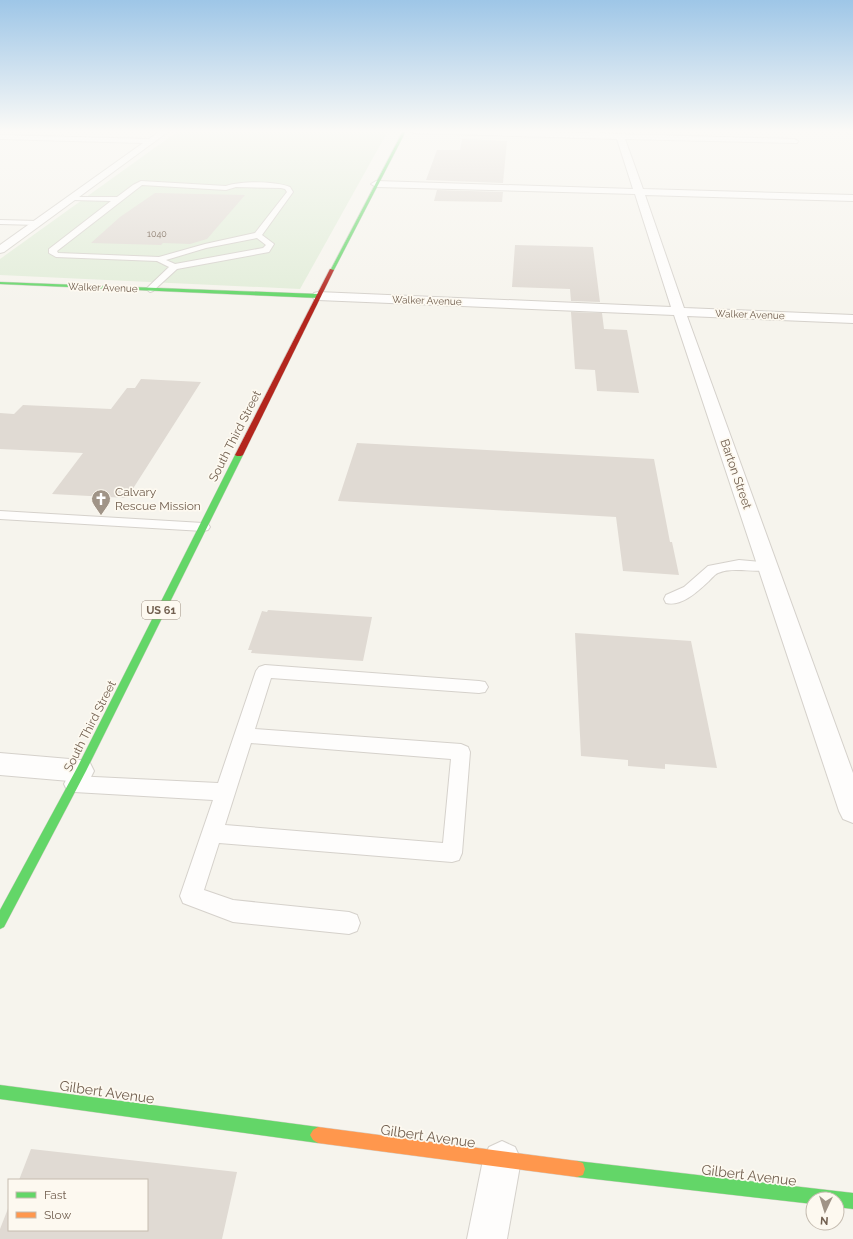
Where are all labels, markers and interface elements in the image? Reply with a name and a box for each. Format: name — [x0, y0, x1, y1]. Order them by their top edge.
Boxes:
house number: 1040 — [147, 229, 167, 239]
street label: Walker Avenue — [68, 281, 138, 294]
street label: Walker Avenue — [392, 294, 462, 307]
street label: Walker Avenue — [715, 308, 785, 321]
street label: South Third Street — [206, 388, 264, 484]
street label: Barton Street — [717, 437, 755, 511]
place label: Calvary Rescue Mission — [115, 485, 201, 513]
church icon: Calvary Rescue Mission — [90, 488, 112, 516]
road number: US 61 — [142, 601, 180, 619]
street label: South Third Street — [61, 678, 119, 774]
street label: Gilbert Avenue — [59, 1077, 155, 1107]
street label: Gilbert Avenue — [380, 1121, 476, 1151]
street label: Gilbert Avenue — [701, 1161, 797, 1189]
legend — [8, 1179, 148, 1231]
text: Fast — [44, 1188, 67, 1202]
north arrow — [805, 1191, 845, 1231]
text: Slow — [44, 1208, 71, 1222]
text: N — [820, 1214, 829, 1227]

